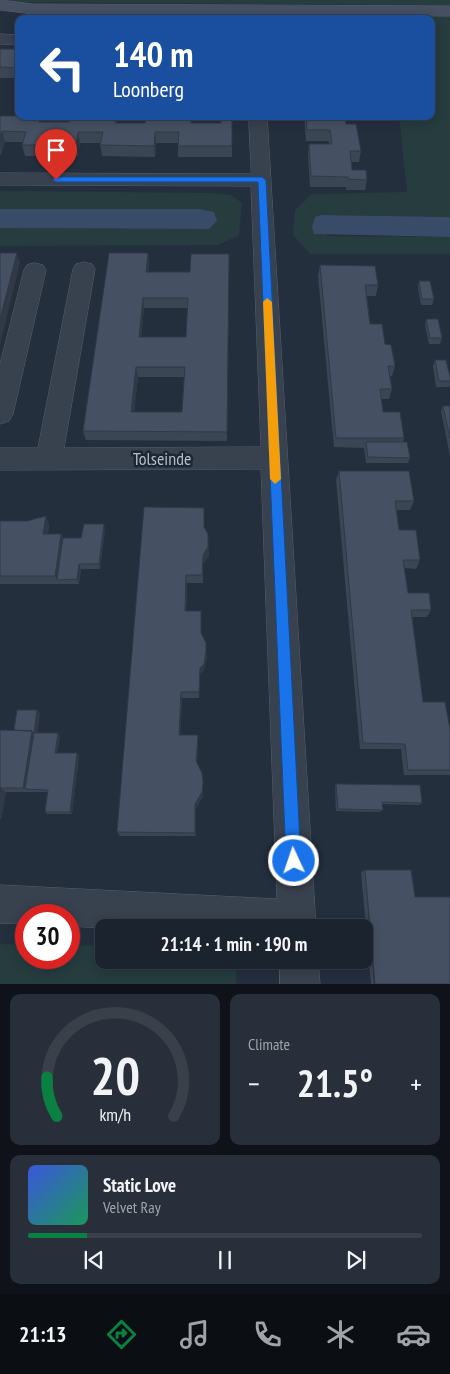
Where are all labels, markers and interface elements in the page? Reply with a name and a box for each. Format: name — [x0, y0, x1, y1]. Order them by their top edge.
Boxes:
text: 140 m — [113, 31, 194, 77]
icon: left — [30, 35, 95, 100]
text: Loonberg — [113, 75, 184, 103]
pin — [35, 129, 77, 180]
icon: arrive — [42, 136, 70, 164]
street label: Tolseinde — [133, 447, 191, 470]
position arrow — [267, 834, 319, 886]
speed limit sign: 30 — [15, 904, 80, 969]
text: 21:14 · 1 min · 190 m — [161, 932, 307, 956]
text: Climate — [248, 1034, 290, 1054]
text: 20 — [90, 1042, 140, 1109]
text: 21.5° — [297, 1058, 373, 1107]
text: − — [248, 1065, 260, 1102]
text: + — [410, 1065, 422, 1102]
text: km/h — [99, 1103, 131, 1126]
text: Static Love — [103, 1173, 176, 1197]
text: Velvet Ray — [103, 1197, 161, 1217]
icon: previous — [80, 1246, 108, 1274]
icon: pause — [211, 1246, 239, 1274]
icon: next — [342, 1246, 370, 1274]
icon: directions — [104, 1317, 139, 1352]
icon: music — [177, 1317, 212, 1352]
icon: phone — [250, 1317, 285, 1352]
icon: climate — [323, 1317, 358, 1352]
icon: car — [396, 1317, 431, 1352]
text: 21:13 — [19, 1320, 67, 1348]

